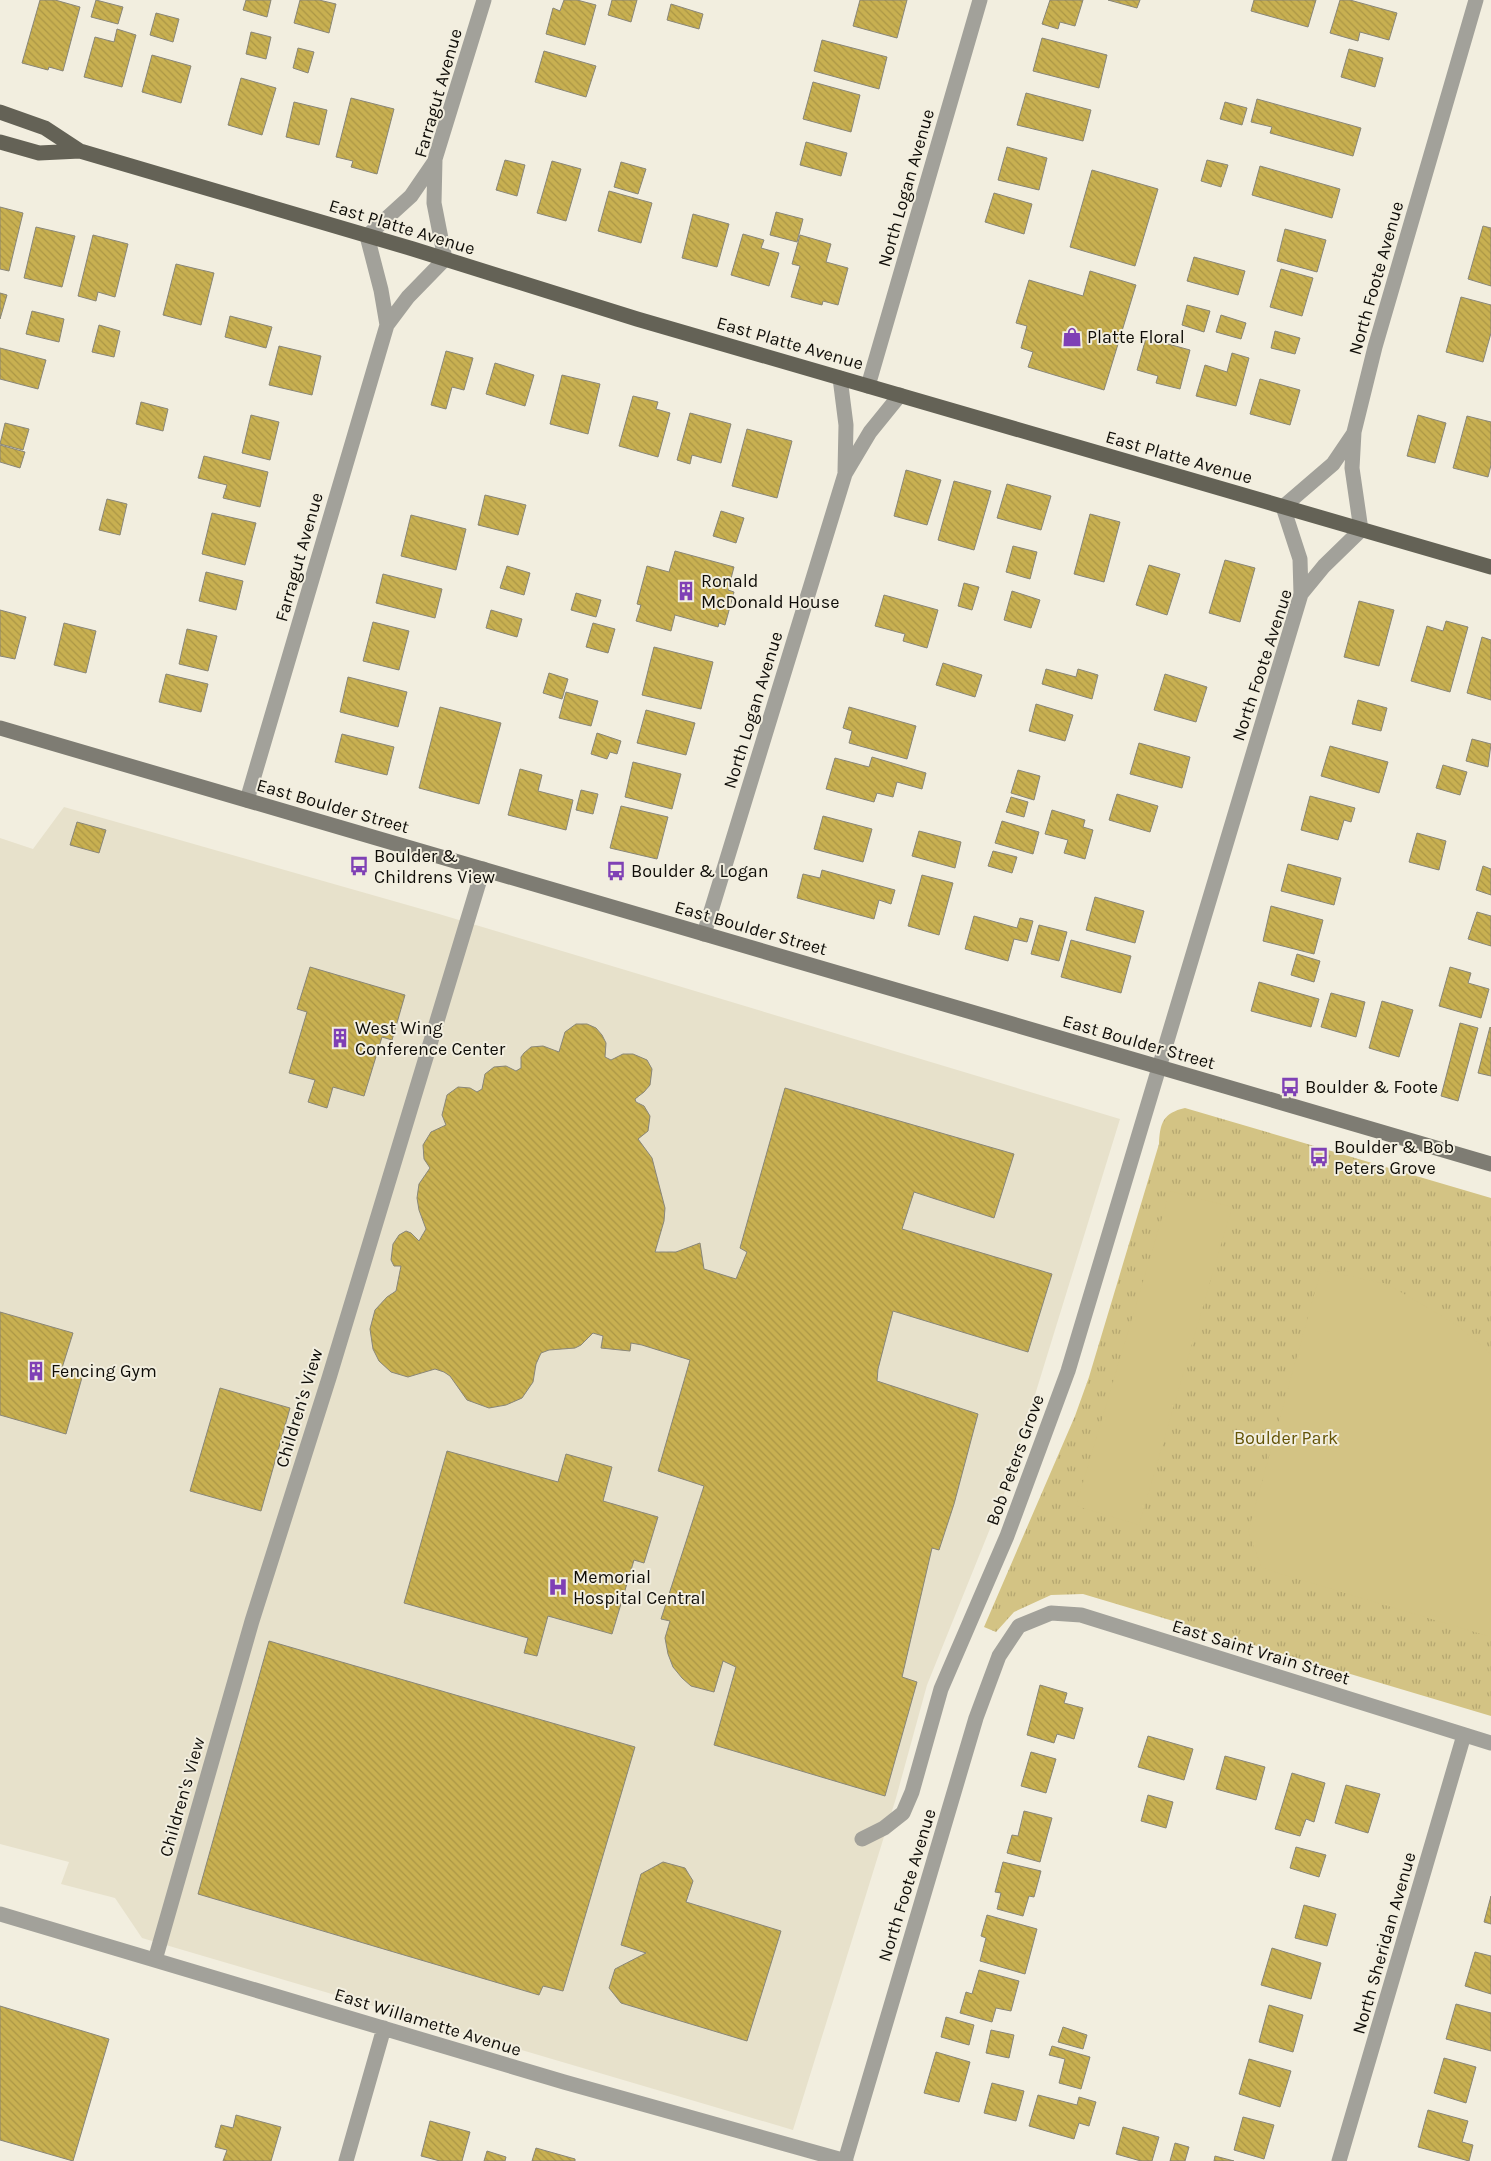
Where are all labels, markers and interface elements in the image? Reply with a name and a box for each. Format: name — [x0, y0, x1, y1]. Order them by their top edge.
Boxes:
street label: Farragut Avenue — [409, 26, 467, 160]
street label: North Logan Avenue — [873, 106, 939, 270]
street label: East Platte Avenue — [326, 194, 478, 260]
street label: North Foote Avenue — [1344, 199, 1408, 357]
street label: East Platte Avenue — [714, 312, 866, 374]
shop icon: Platte Floral — [1061, 326, 1083, 348]
place label: Platte Floral — [1087, 326, 1185, 348]
street label: East Platte Avenue — [1103, 426, 1255, 488]
street label: Farragut Avenue — [270, 490, 328, 624]
place label: Ronald McDonald House — [701, 570, 839, 613]
building icon: Ronald McDonald House — [675, 580, 697, 602]
street label: North Foote Avenue — [1227, 586, 1297, 744]
street label: North Logan Avenue — [719, 629, 787, 791]
street label: East Boulder Street — [254, 774, 412, 838]
place label: Boulder & Childrens View — [374, 845, 495, 888]
bus stop icon: Boulder & Childrens View — [348, 855, 370, 877]
bus stop icon: Boulder & Logan — [605, 860, 627, 882]
place label: Boulder & Logan — [631, 860, 769, 882]
street label: East Boulder Street — [672, 896, 830, 960]
street label: East Boulder Street — [1060, 1010, 1218, 1074]
place label: West Wing Conference Center — [355, 1017, 506, 1060]
building icon: West Wing Conference Center — [329, 1027, 351, 1049]
bus stop icon: Boulder & Foote — [1279, 1076, 1301, 1098]
place label: Boulder & Foote — [1305, 1076, 1438, 1098]
place label: Boulder & Bob Peters Grove — [1334, 1136, 1454, 1179]
bus stop icon: Boulder & Bob Peters Grove — [1308, 1146, 1330, 1168]
street label: Children's View — [270, 1346, 328, 1470]
building icon: Fencing Gym — [25, 1360, 47, 1382]
place label: Fencing Gym — [51, 1360, 157, 1382]
street label: Bob Peters Grove — [981, 1392, 1049, 1528]
park label: Boulder Park — [1234, 1427, 1338, 1449]
place label: Memorial Hospital Central — [573, 1566, 706, 1609]
hospital icon: Memorial Hospital Central — [547, 1576, 569, 1598]
street label: East Saint Vrain Street — [1169, 1614, 1353, 1690]
street label: Children's View — [154, 1735, 210, 1859]
street label: North Foote Avenue — [873, 1806, 941, 1964]
street label: North Sheridan Avenue — [1347, 1849, 1421, 2037]
street label: East Willamette Avenue — [332, 1983, 524, 2061]

